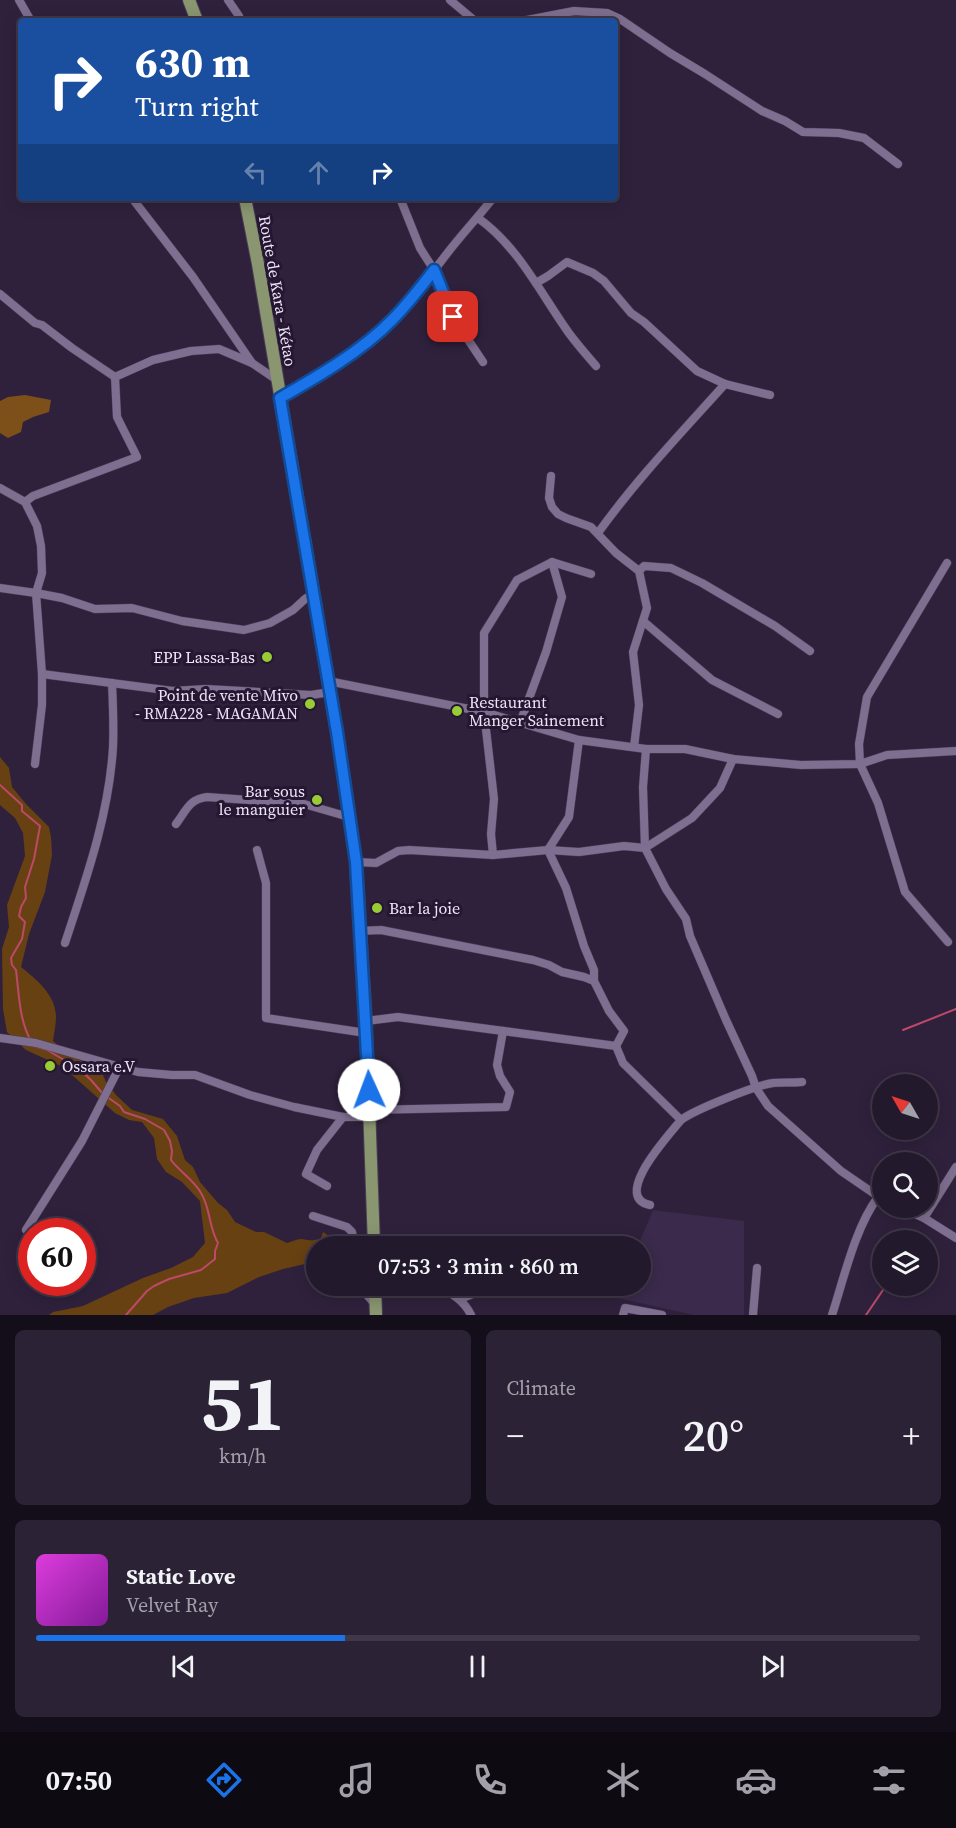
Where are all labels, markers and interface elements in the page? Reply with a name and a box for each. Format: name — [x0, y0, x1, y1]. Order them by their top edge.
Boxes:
text: 630 m — [135, 33, 250, 91]
icon: right — [36, 42, 114, 120]
text: Turn right — [135, 88, 259, 125]
icon: left — [239, 156, 272, 189]
icon: ahead — [302, 156, 335, 189]
icon: right — [365, 156, 398, 189]
street label: Route de Kara - Kétao — [254, 214, 302, 368]
pin — [427, 291, 478, 342]
icon: arrive — [436, 300, 469, 333]
place label: EPP Lassa-Bas — [153, 646, 255, 668]
marker: EPP Lassa-Bas — [260, 650, 274, 664]
place label: Point de vente Mivo - RMA228 - MAGAMAN — [135, 684, 298, 724]
place label: Restaurant Manger Sainement — [469, 691, 605, 731]
marker: Point de vente Mivo - RMA228 - MAGAMAN — [303, 697, 317, 711]
marker: Restaurant Manger Sainement — [450, 704, 464, 718]
place label: Bar sous le manguier — [219, 780, 305, 820]
marker: Bar sous le manguier — [310, 793, 324, 807]
place label: Bar la joie — [389, 897, 460, 919]
marker: Bar la joie — [370, 901, 384, 915]
place label: Ossara e.V — [62, 1055, 135, 1077]
position arrow — [337, 1058, 401, 1122]
marker: Ossara e.V — [43, 1059, 57, 1073]
north arrow — [872, 1074, 938, 1140]
map controls — [872, 1074, 938, 1296]
button: search — [872, 1152, 938, 1218]
speed limit sign: 60 — [18, 1218, 96, 1296]
button: layers — [872, 1230, 938, 1296]
text: 07:53 · 3 min · 860 m — [378, 1251, 579, 1281]
text: 51 — [200, 1349, 285, 1456]
text: Climate — [507, 1374, 576, 1402]
text: 20° — [682, 1404, 744, 1466]
text: − — [507, 1413, 524, 1458]
text: + — [903, 1413, 920, 1458]
text: km/h — [219, 1442, 267, 1470]
text: Static Love — [126, 1561, 236, 1591]
text: Velvet Ray — [126, 1591, 218, 1619]
icon: previous — [167, 1650, 200, 1683]
icon: pause — [461, 1650, 494, 1683]
icon: next — [756, 1650, 789, 1683]
icon: directions — [203, 1759, 245, 1801]
icon: music — [336, 1759, 378, 1801]
icon: phone — [469, 1759, 511, 1801]
icon: climate — [602, 1759, 644, 1801]
icon: car — [735, 1759, 777, 1801]
icon: filters — [868, 1759, 910, 1801]
text: 07:50 — [46, 1762, 112, 1799]

